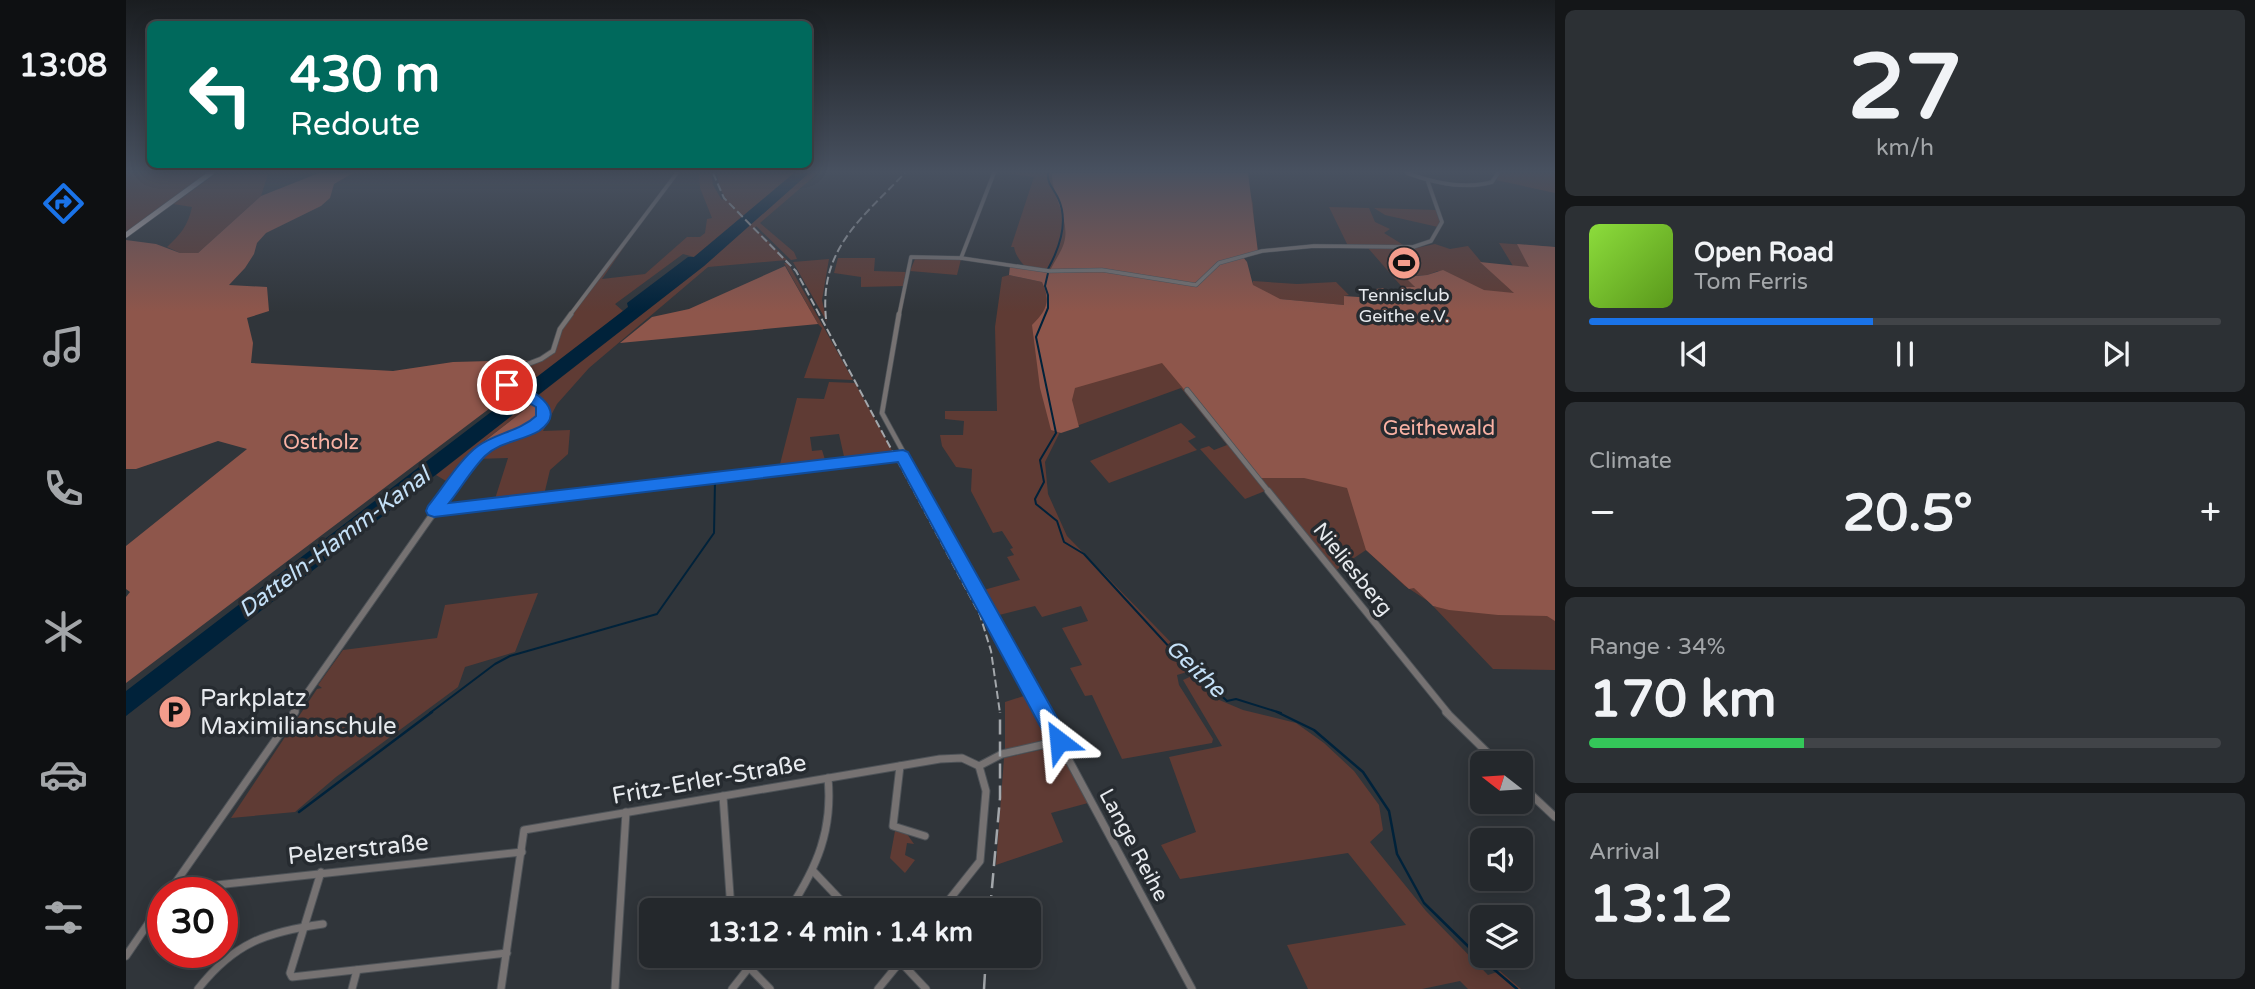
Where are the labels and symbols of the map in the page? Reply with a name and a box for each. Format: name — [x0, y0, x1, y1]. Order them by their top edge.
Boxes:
sports icon: Tennisclub Geithe e.V. — [1385, 244, 1423, 282]
place label: Tennisclub Geithe e.V. — [1358, 284, 1450, 327]
pin — [477, 355, 537, 415]
park label: Geithewald — [1383, 416, 1495, 441]
park label: Ostholz — [283, 430, 359, 455]
water label: Datteln-Hamm-Kanal — [233, 460, 438, 624]
street label: Nieliesberg — [1308, 518, 1398, 621]
water label: Geithe — [1160, 634, 1232, 705]
place label: Parkplatz Maximilianschule — [200, 684, 397, 741]
parking icon: Parkplatz Maximilianschule — [156, 693, 194, 731]
position arrow — [1022, 704, 1096, 778]
street label: Fritz-Erler-Straße — [610, 748, 808, 811]
north arrow — [1470, 751, 1533, 814]
street label: Lange Reihe — [1093, 785, 1174, 906]
street label: Pelzerstraße — [286, 828, 430, 871]
speed limit sign: 30 — [147, 877, 238, 968]

